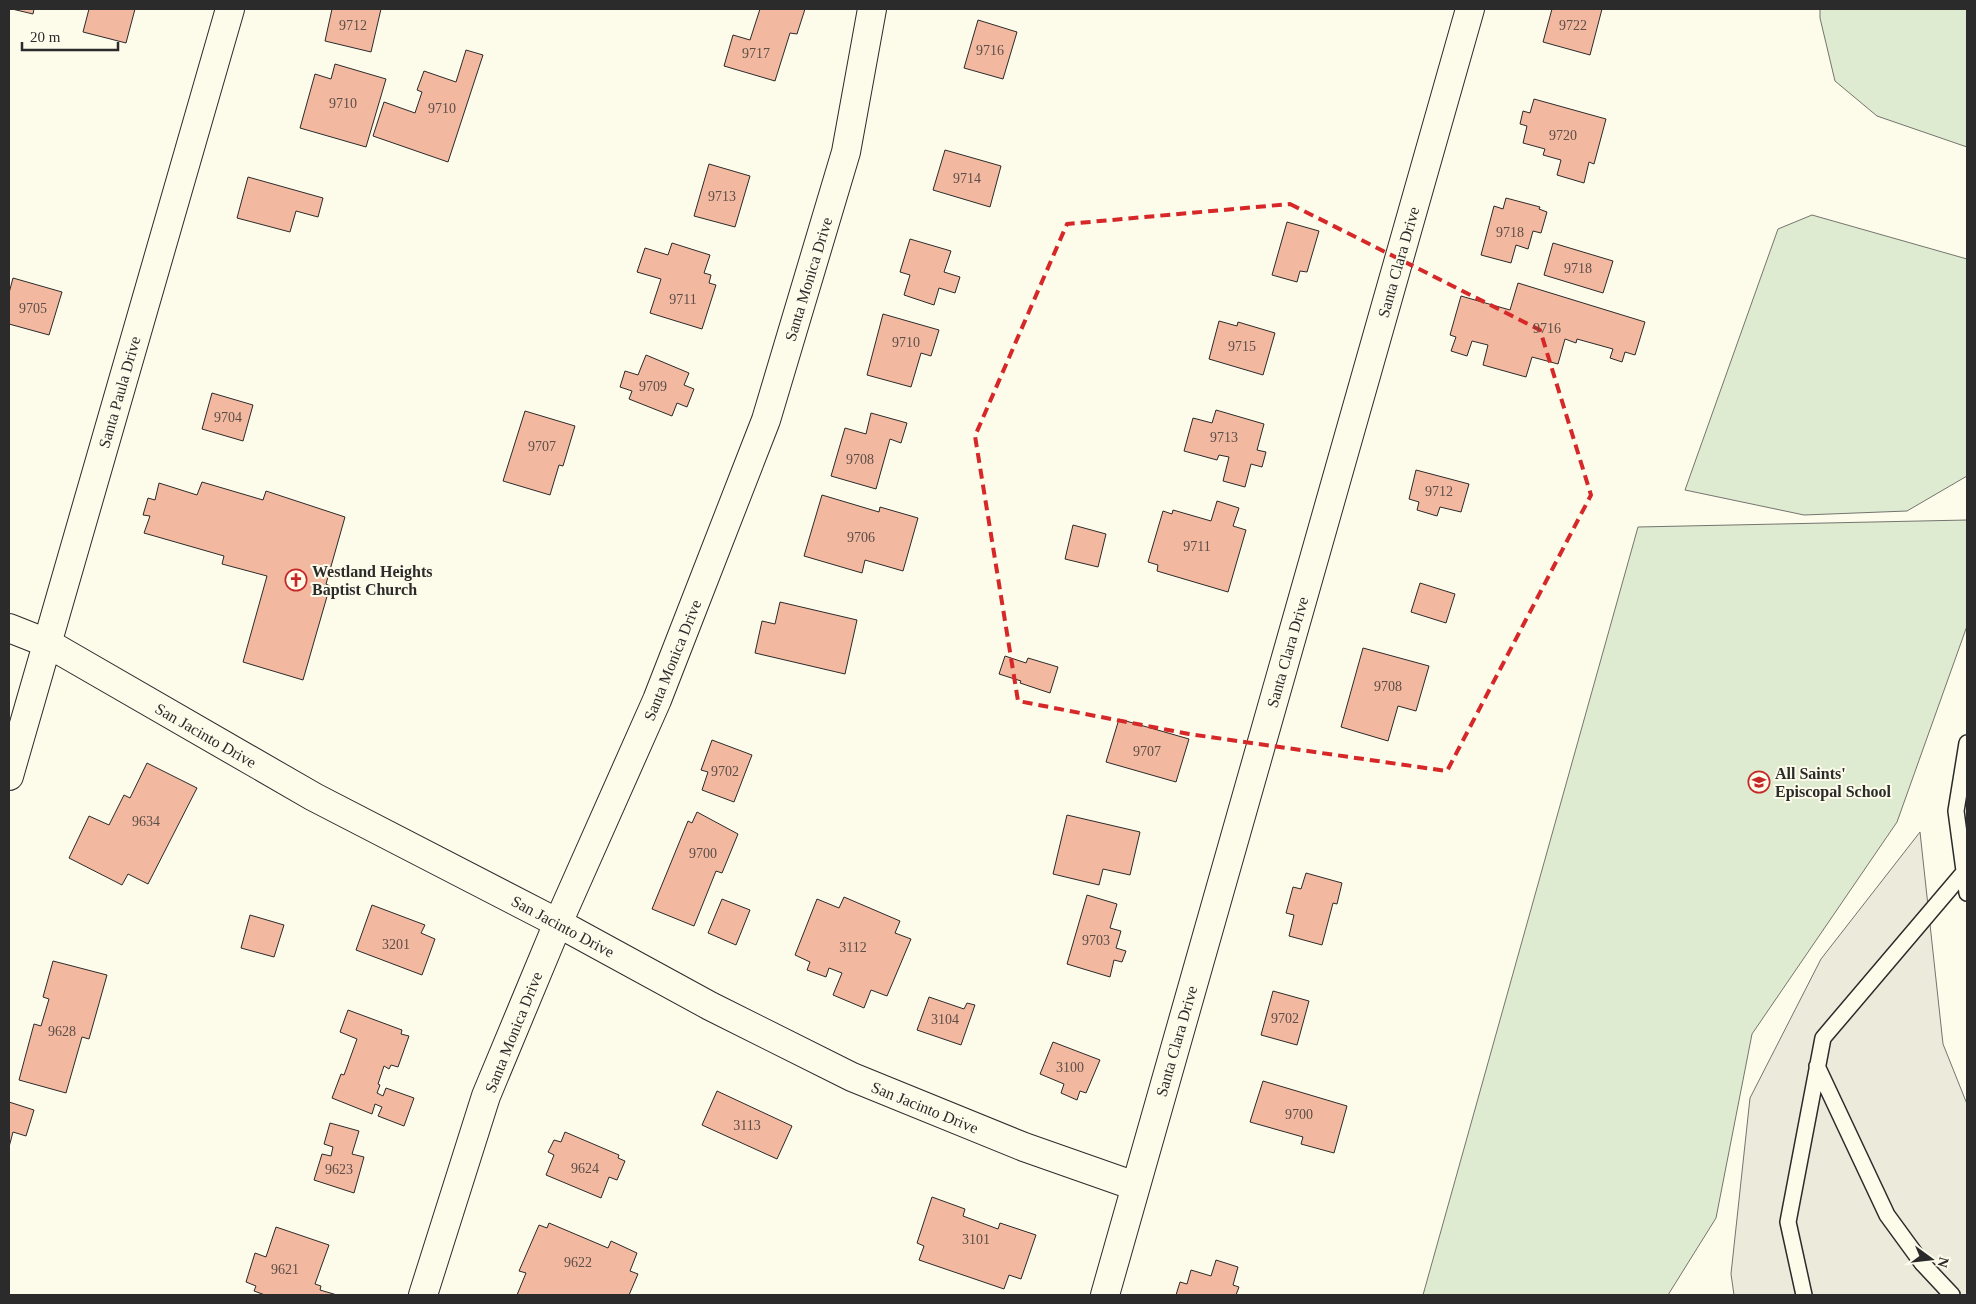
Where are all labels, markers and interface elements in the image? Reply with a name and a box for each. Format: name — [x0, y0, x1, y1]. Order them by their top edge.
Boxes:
house number: 9712 — [339, 18, 367, 33]
house number: 9722 — [1559, 18, 1587, 33]
scale bar — [22, 20, 119, 52]
text: 20 m — [30, 29, 61, 45]
house number: 9716 — [976, 43, 1004, 58]
house number: 9717 — [742, 46, 770, 61]
house number: 9710 — [329, 96, 357, 111]
house number: 9710 — [428, 101, 456, 116]
house number: 9720 — [1549, 128, 1577, 143]
house number: 9714 — [953, 171, 981, 186]
house number: 9713 — [708, 189, 736, 204]
street label: Santa Clara Drive — [1375, 205, 1422, 320]
street label: Santa Monica Drive — [782, 215, 835, 343]
house number: 9718 — [1496, 225, 1524, 240]
house number: 9718 — [1564, 261, 1592, 276]
house number: 9711 — [669, 292, 697, 307]
house number: 9705 — [19, 301, 47, 316]
house number: 9716 — [1533, 321, 1561, 336]
street label: Santa Paula Drive — [95, 334, 144, 450]
house number: 9710 — [892, 335, 920, 350]
house number: 9715 — [1228, 339, 1256, 354]
house number: 9709 — [639, 379, 667, 394]
house number: 9704 — [214, 410, 242, 425]
house number: 9713 — [1210, 430, 1238, 445]
house number: 9707 — [528, 439, 556, 454]
house number: 9708 — [846, 452, 874, 467]
house number: 9712 — [1425, 484, 1453, 499]
house number: 9706 — [847, 530, 875, 545]
house number: 9711 — [1183, 539, 1211, 554]
place label: Westland Heights Baptist Church — [312, 563, 432, 599]
church icon: Westland Heights Baptist Church — [284, 568, 308, 592]
street label: Santa Clara Drive — [1264, 595, 1311, 710]
street label: Santa Monica Drive — [640, 597, 704, 723]
house number: 9708 — [1374, 679, 1402, 694]
street label: San Jacinto Drive — [152, 700, 259, 771]
house number: 9707 — [1133, 744, 1161, 759]
house number: 9702 — [711, 764, 739, 779]
place label: All Saints' Episcopal School — [1775, 765, 1892, 801]
school or university icon: All Saints' Episcopal School — [1747, 770, 1771, 794]
house number: 9634 — [132, 814, 160, 829]
house number: 9700 — [689, 846, 717, 861]
street label: San Jacinto Drive — [509, 892, 617, 961]
house number: 9703 — [1082, 933, 1110, 948]
house number: 3201 — [382, 937, 410, 952]
house number: 3112 — [839, 940, 867, 955]
street label: Santa Monica Drive — [481, 969, 545, 1095]
street label: Santa Clara Drive — [1153, 984, 1200, 1099]
house number: 9702 — [1271, 1011, 1299, 1026]
house number: 3104 — [931, 1012, 959, 1027]
house number: 9628 — [48, 1024, 76, 1039]
house number: 3100 — [1056, 1060, 1084, 1075]
street label: San Jacinto Drive — [869, 1078, 981, 1137]
house number: 9700 — [1285, 1107, 1313, 1122]
house number: 3113 — [733, 1118, 761, 1133]
house number: 9624 — [571, 1161, 599, 1176]
house number: 9623 — [325, 1162, 353, 1177]
house number: 3101 — [962, 1232, 990, 1247]
north arrow — [1906, 1234, 1956, 1284]
house number: 9622 — [564, 1255, 592, 1270]
text: N — [1935, 1255, 1952, 1269]
house number: 9621 — [271, 1262, 299, 1277]

